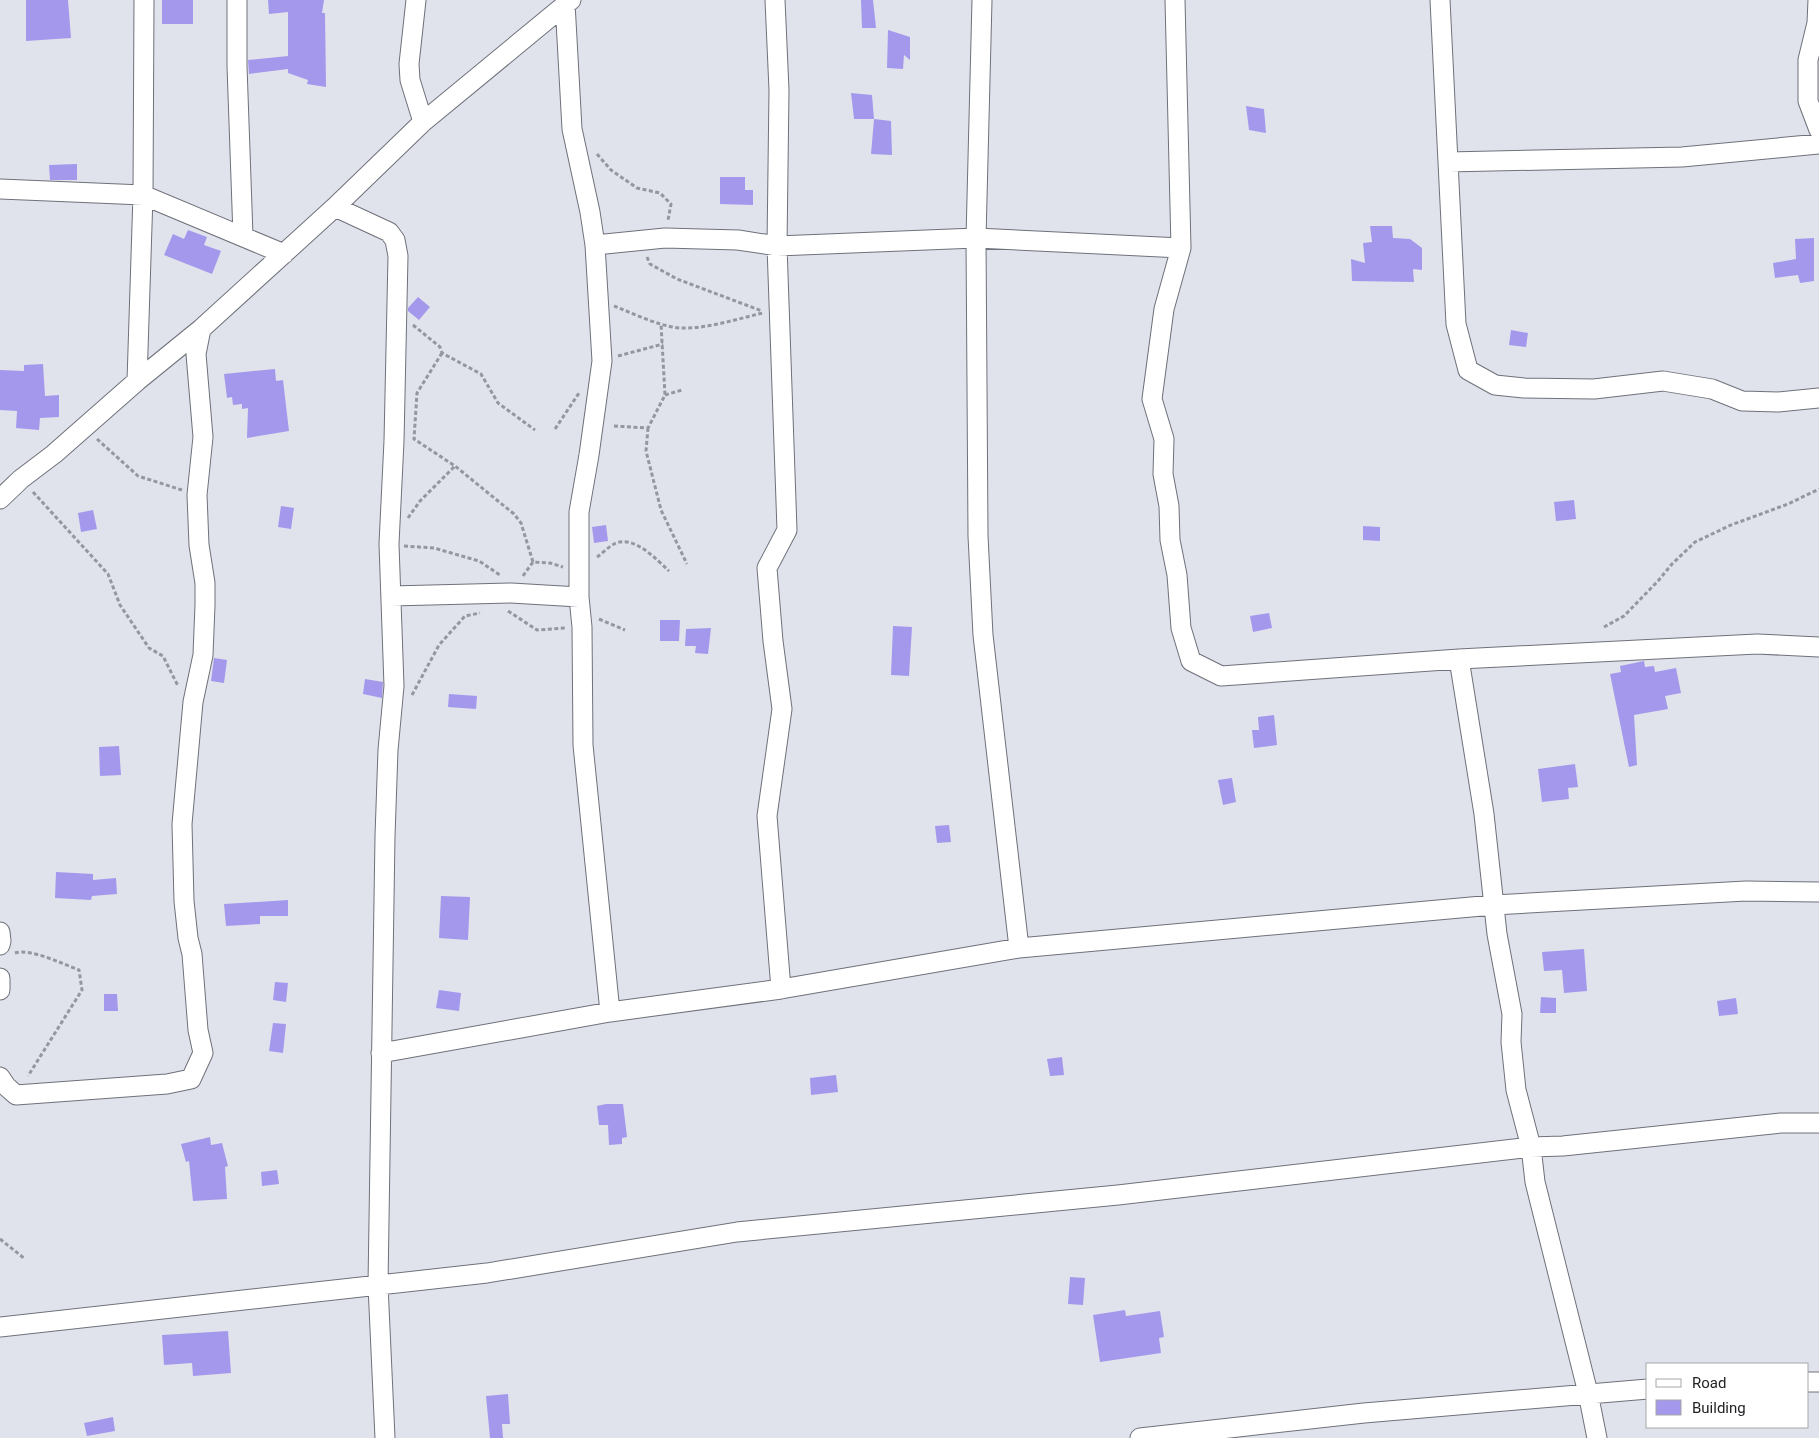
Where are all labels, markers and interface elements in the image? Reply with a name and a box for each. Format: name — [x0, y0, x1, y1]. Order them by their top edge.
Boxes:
legend — [1646, 1363, 1809, 1428]
text: Road — [1692, 1374, 1726, 1392]
text: Building — [1692, 1399, 1746, 1417]

